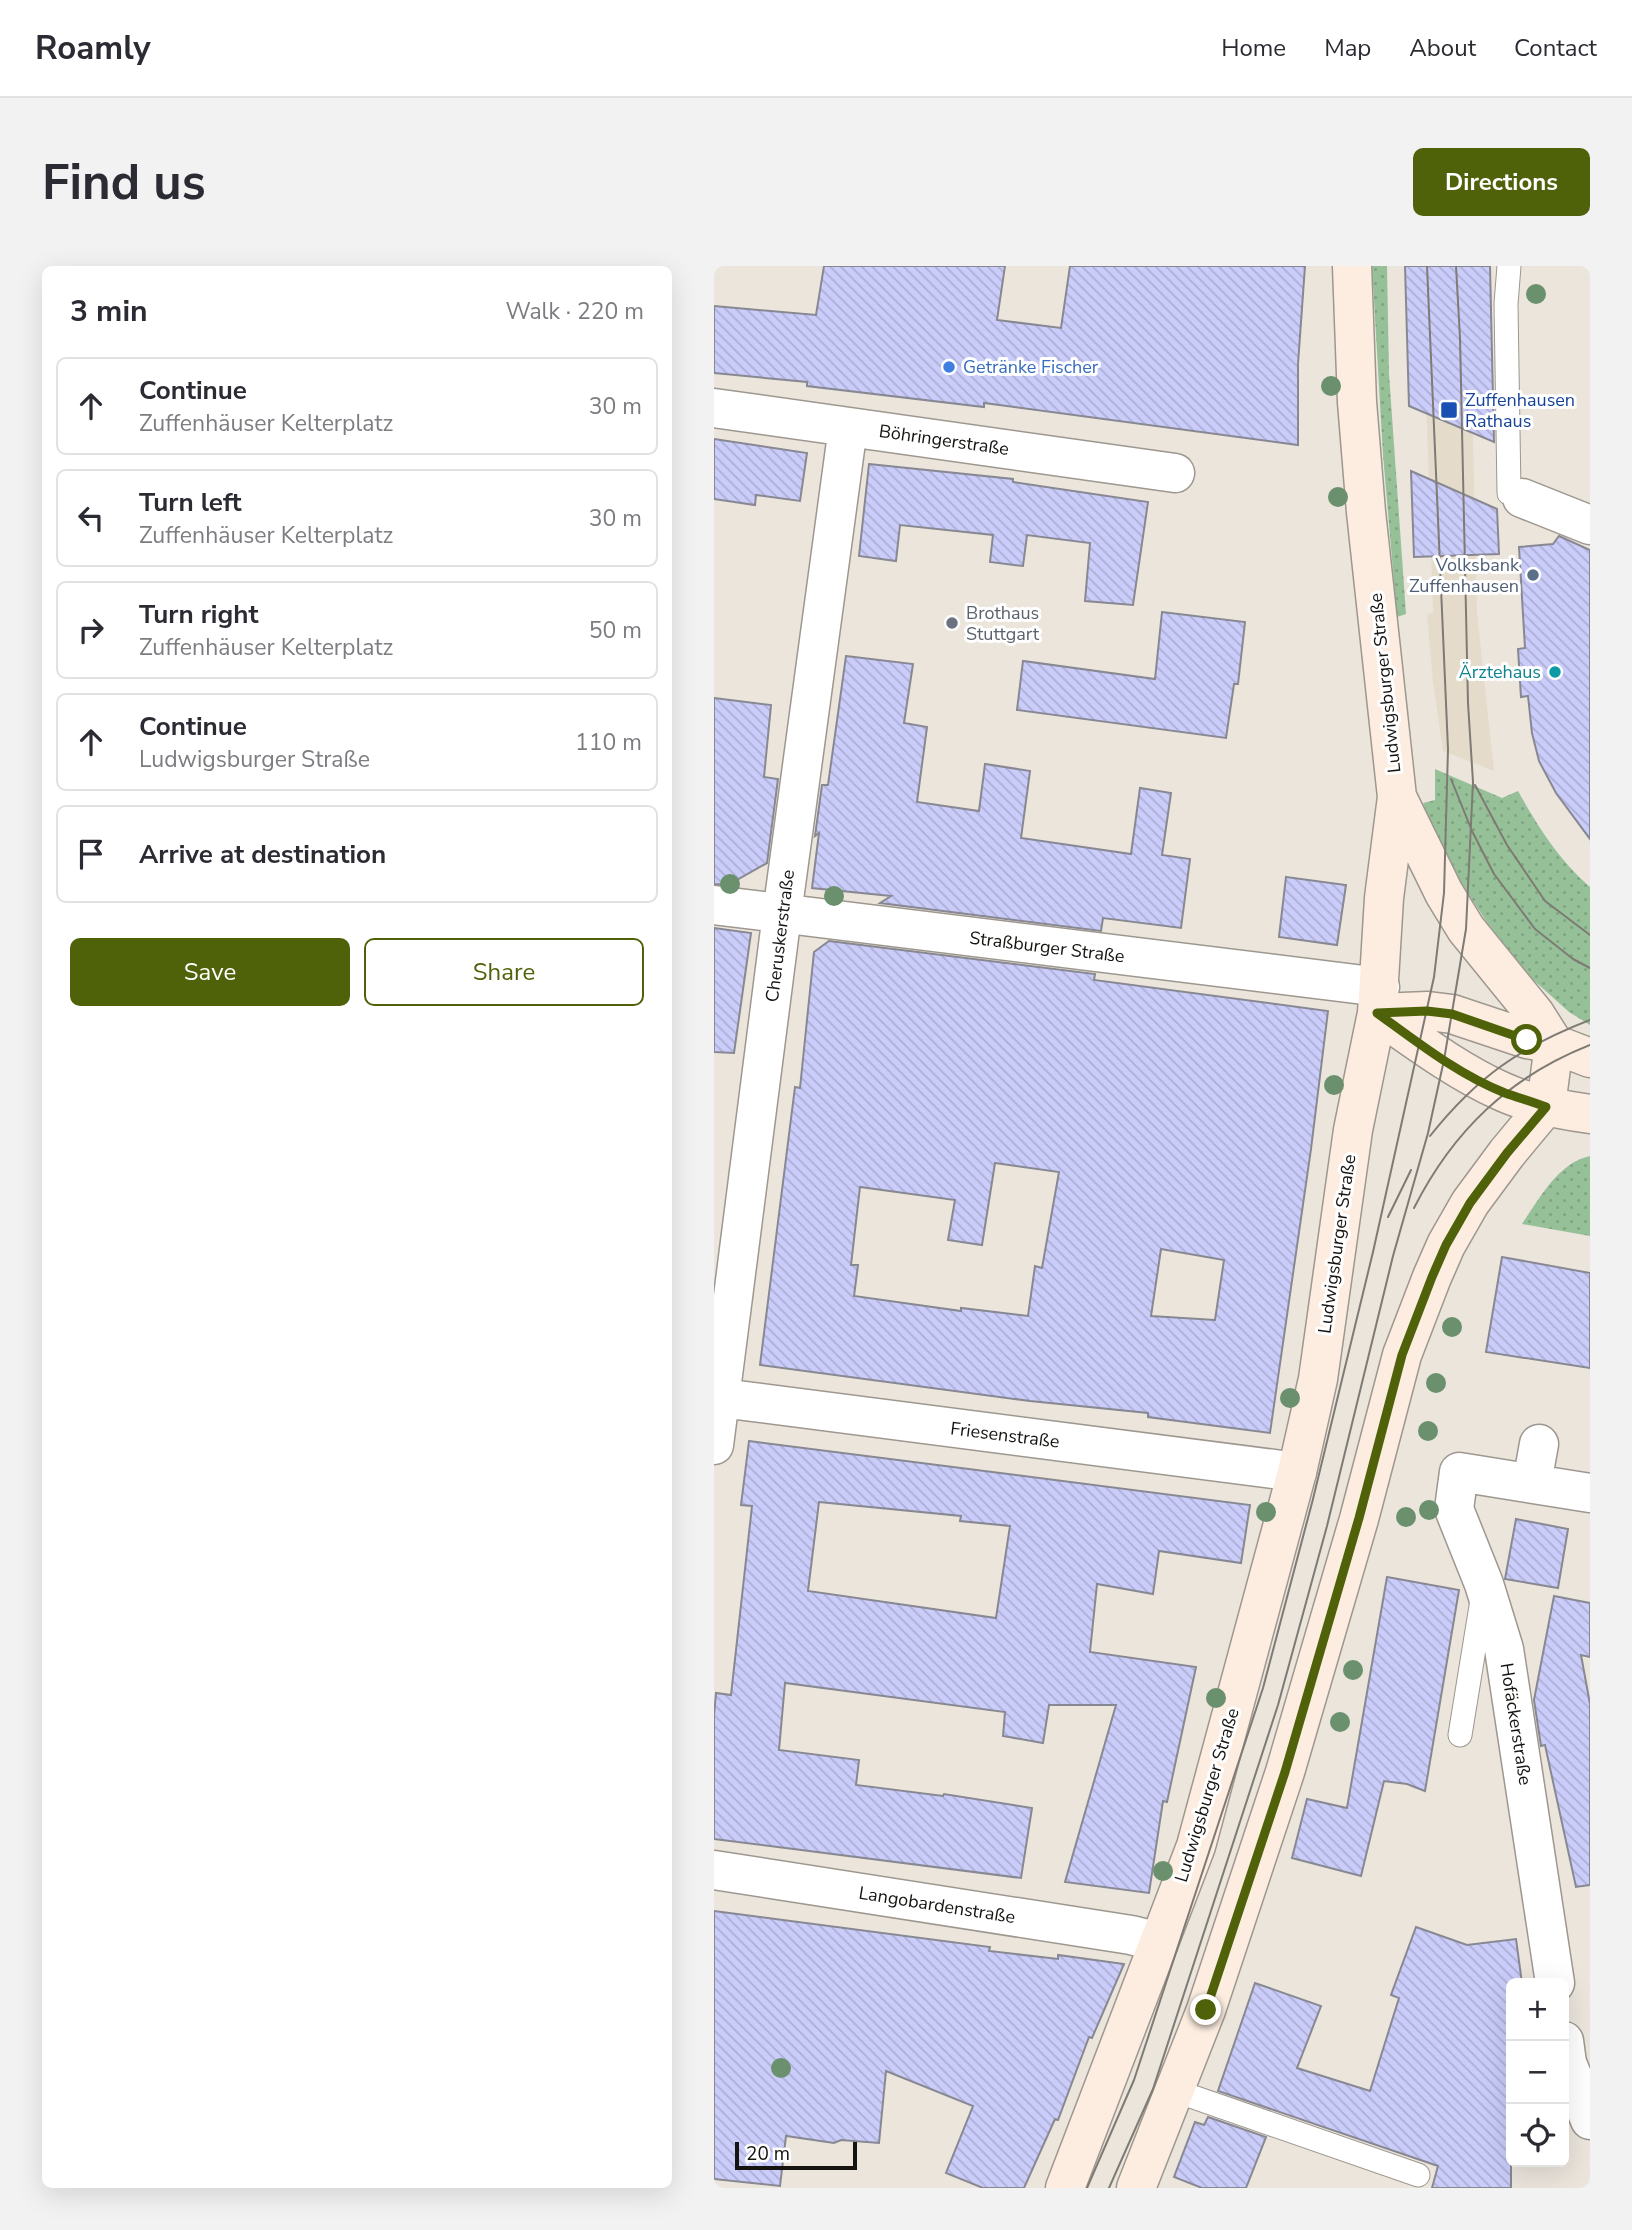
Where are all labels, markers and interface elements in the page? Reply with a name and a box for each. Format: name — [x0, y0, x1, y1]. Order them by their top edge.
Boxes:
text: Roamly — [35, 26, 151, 71]
text: Home — [1221, 32, 1286, 64]
text: Map — [1324, 32, 1371, 64]
text: About — [1409, 32, 1476, 64]
text: Contact — [1514, 32, 1597, 64]
button: Directions — [1413, 148, 1590, 216]
text: Find us — [42, 149, 206, 216]
text: 3 min — [70, 291, 148, 332]
text: Walk · 220 m — [505, 296, 644, 327]
place label: Getränke Fischer — [963, 355, 1099, 379]
marker: Getränke Fischer — [941, 359, 957, 375]
text: Continue — [139, 373, 247, 408]
icon: ahead — [72, 387, 110, 425]
place label: Zuffenhausen Rathaus — [1465, 388, 1575, 433]
text: 30 m — [589, 391, 642, 422]
marker: Zuffenhausen Rathaus — [1439, 400, 1459, 420]
text: Zuffenhäuser Kelterplatz — [139, 408, 393, 439]
street label: Böhringerstraße — [877, 419, 1011, 461]
text: Turn left — [139, 485, 242, 520]
icon: left — [72, 499, 110, 537]
text: 30 m — [589, 503, 642, 534]
text: Zuffenhäuser Kelterplatz — [139, 520, 393, 551]
place label: Volksbank Zuffenhausen — [1409, 553, 1520, 598]
marker: Volksbank Zuffenhausen — [1525, 567, 1541, 583]
street label: Ludwigsburger Straße — [1364, 592, 1406, 774]
text: Turn right — [139, 597, 258, 632]
place label: Brothaus Stuttgart — [966, 601, 1040, 646]
icon: right — [72, 611, 110, 649]
text: 50 m — [589, 615, 642, 646]
marker: Brothaus Stuttgart — [944, 615, 960, 631]
text: Zuffenhäuser Kelterplatz — [139, 632, 393, 663]
place label: Ärztehaus — [1459, 660, 1541, 684]
marker: Ärztehaus — [1547, 664, 1563, 680]
text: Continue — [139, 709, 247, 744]
icon: ahead — [72, 723, 110, 761]
text: 110 m — [575, 727, 642, 758]
text: Ludwigsburger Straße — [139, 744, 370, 775]
icon: arrive — [72, 835, 110, 873]
text: Arrive at destination — [139, 837, 386, 872]
street label: Cheruskerstraße — [760, 868, 800, 1004]
street label: Straßburger Straße — [968, 926, 1126, 968]
button: Save — [70, 938, 350, 1006]
button: Share — [364, 938, 644, 1006]
route start — [1511, 1024, 1542, 1055]
street label: Ludwigsburger Straße — [1313, 1153, 1361, 1335]
street label: Friesenstraße — [949, 1416, 1061, 1454]
street label: Hofäckerstraße — [1494, 1661, 1538, 1787]
street label: Ludwigsburger Straße — [1169, 1705, 1245, 1885]
street label: Langobardenstraße — [857, 1881, 1017, 1929]
map controls — [1506, 1978, 1569, 2167]
button: + — [1506, 1978, 1569, 2041]
route end — [1190, 1994, 1221, 2025]
button: − — [1506, 2041, 1569, 2104]
button: locate — [1506, 2104, 1569, 2167]
scale bar — [735, 2139, 858, 2171]
text: 20 m — [746, 2141, 790, 2167]

